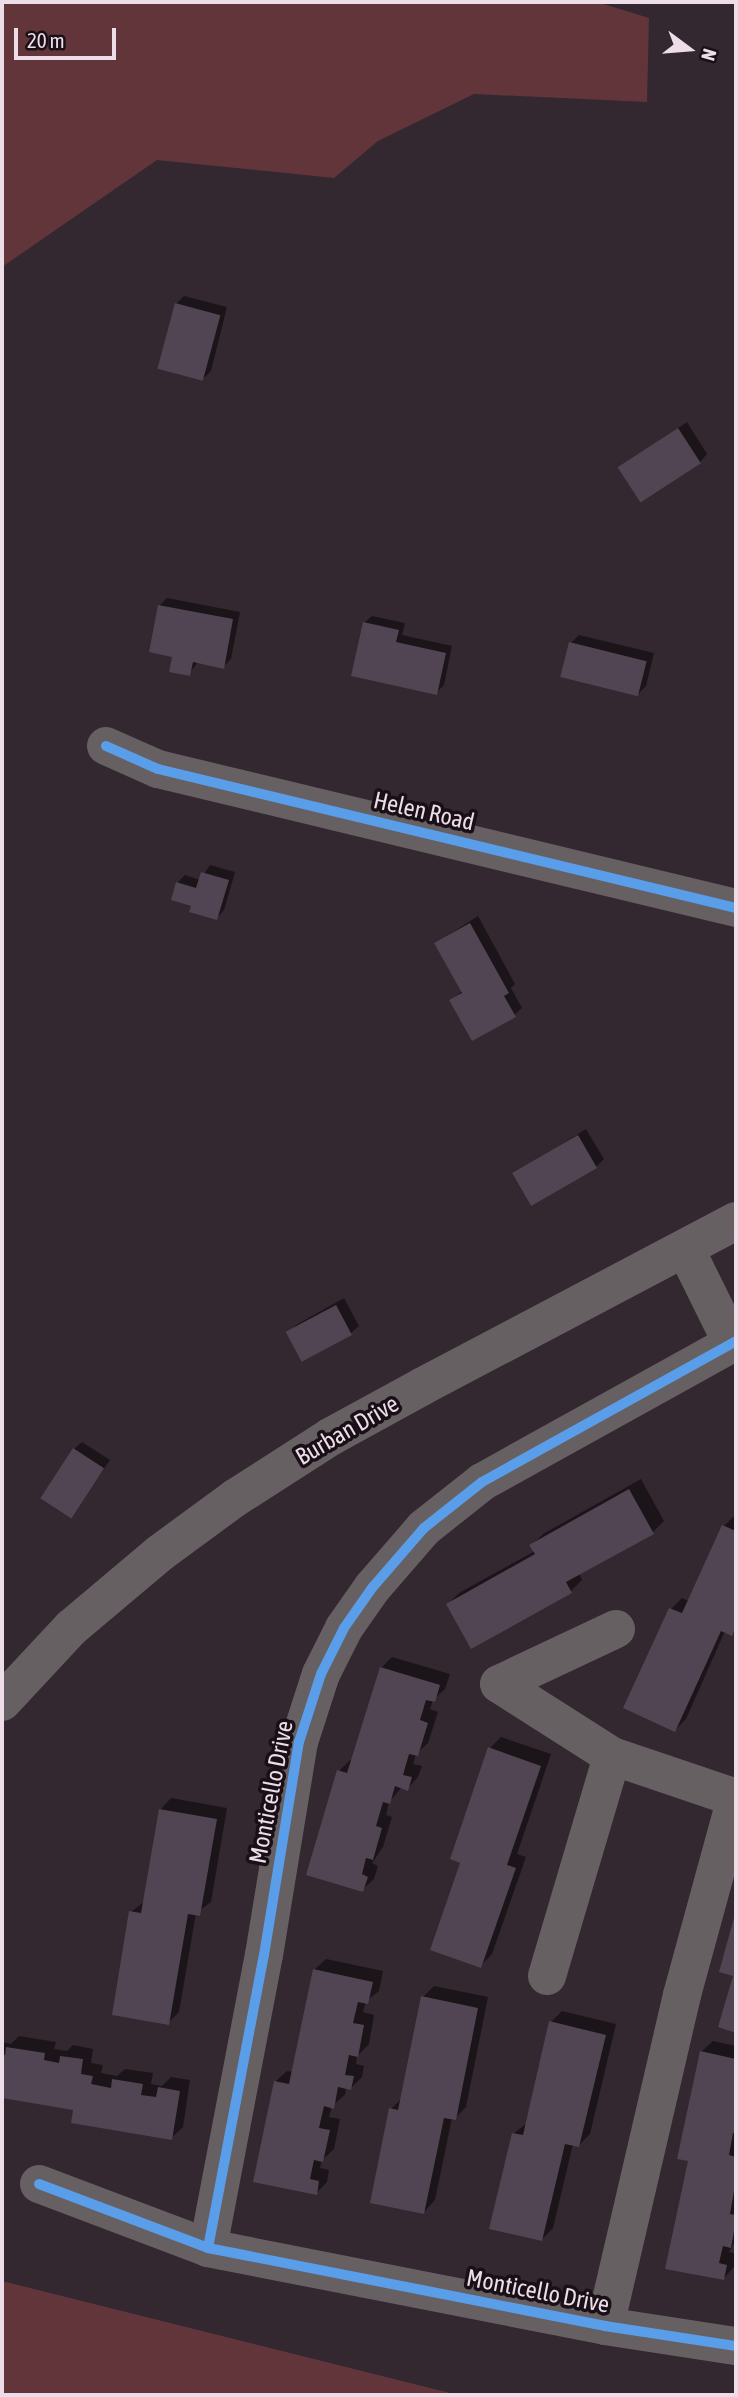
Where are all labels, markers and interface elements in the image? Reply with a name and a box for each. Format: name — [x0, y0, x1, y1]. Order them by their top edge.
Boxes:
scale bar — [18, 14, 119, 58]
north arrow — [654, 14, 724, 84]
text: 20 m — [27, 28, 65, 52]
text: N — [697, 46, 721, 63]
street label: Helen Road — [371, 785, 477, 837]
street label: Burban Drive — [290, 1389, 404, 1471]
street label: Monticello Drive — [243, 1718, 299, 1866]
street label: Monticello Drive — [464, 2263, 612, 2319]

